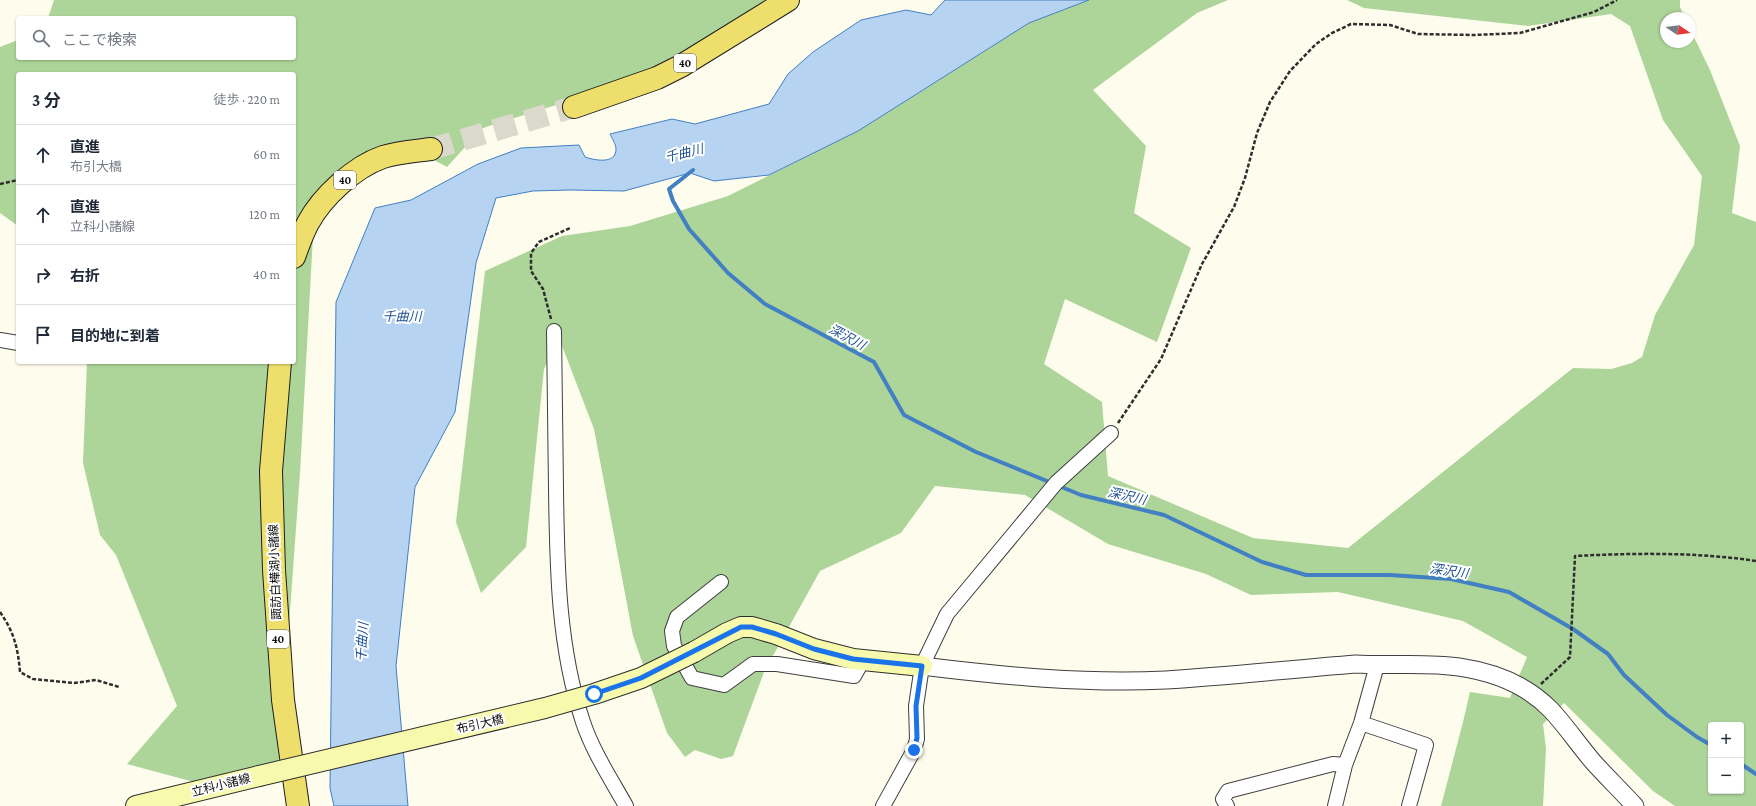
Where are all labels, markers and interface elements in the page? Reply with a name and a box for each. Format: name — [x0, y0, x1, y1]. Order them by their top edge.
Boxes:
north arrow — [1660, 12, 1696, 48]
search box — [16, 16, 296, 60]
icon: search — [30, 27, 52, 49]
text: ここで検索 — [62, 32, 137, 48]
road number: 40 — [674, 54, 696, 72]
text: 3 分 — [32, 91, 61, 110]
text: 徒歩 · 220 m — [213, 92, 280, 107]
text: 直進 — [70, 139, 100, 155]
water label: 千曲川 — [663, 141, 707, 165]
icon: ahead — [32, 144, 54, 166]
text: 60 m — [253, 147, 280, 162]
text: 布引大橋 — [70, 159, 122, 174]
road number: 40 — [334, 171, 356, 189]
text: 直進 — [70, 199, 100, 215]
icon: ahead — [32, 204, 54, 226]
text: 120 m — [249, 207, 280, 222]
text: 立科小諸線 — [70, 219, 135, 234]
icon: right — [32, 264, 54, 286]
text: 40 m — [253, 267, 280, 282]
text: 右折 — [70, 268, 100, 284]
water label: 千曲川 — [382, 309, 423, 324]
water label: 深沢川 — [826, 321, 869, 354]
icon: arrive — [32, 324, 54, 346]
text: 目的地に到着 — [70, 328, 160, 344]
water label: 深沢川 — [1106, 484, 1150, 508]
street label: 諏訪白樺湖小諸線 — [266, 524, 284, 620]
water label: 深沢川 — [1429, 561, 1471, 581]
water label: 千曲川 — [353, 620, 371, 662]
road number: 40 — [267, 630, 289, 648]
route start — [585, 685, 603, 703]
street label: 布引大橋 — [455, 712, 505, 736]
map controls — [1708, 722, 1744, 794]
button: + — [1708, 722, 1744, 758]
route end — [905, 741, 923, 759]
button: − — [1708, 758, 1744, 794]
street label: 立科小諸線 — [190, 771, 252, 799]

